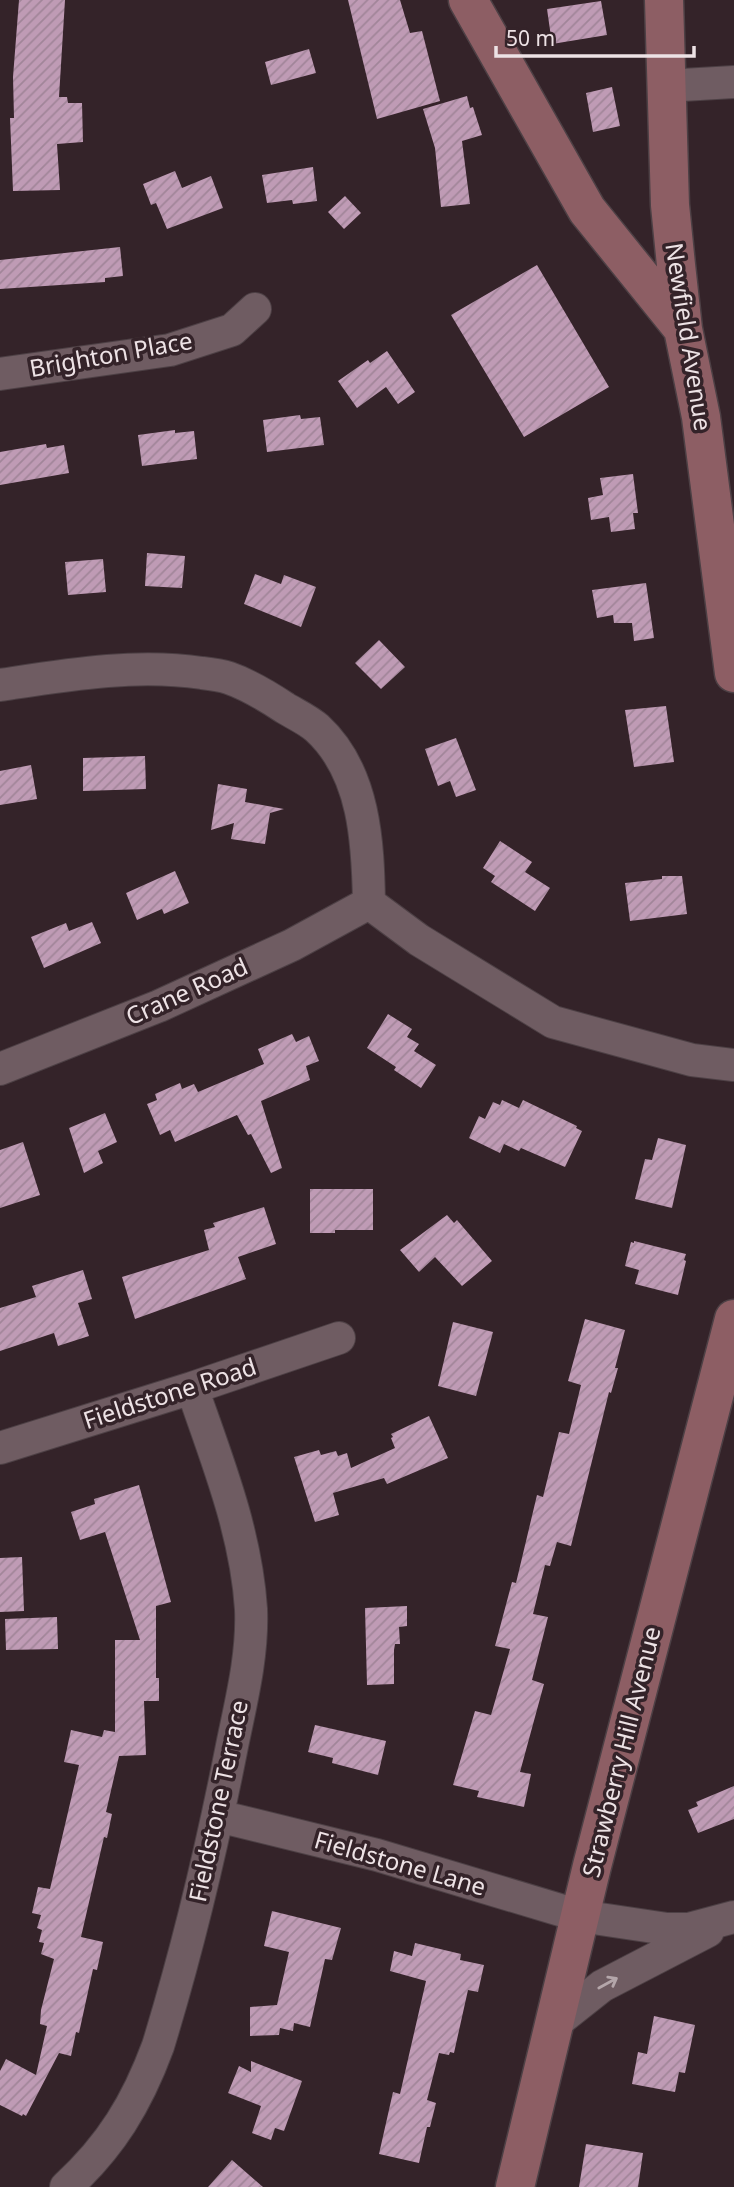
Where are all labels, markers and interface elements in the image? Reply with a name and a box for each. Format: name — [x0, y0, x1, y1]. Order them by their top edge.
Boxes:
scale bar — [496, 14, 694, 58]
text: 50 m — [506, 24, 555, 52]
street label: Newfield Avenue — [658, 241, 721, 433]
street label: Brighton Place — [27, 323, 195, 384]
street label: Crane Road — [120, 949, 253, 1032]
street label: Fieldstone Road — [79, 1349, 260, 1436]
street label: Strawberry Hill Avenue — [573, 1623, 668, 1880]
street label: Fieldstone Terrace — [180, 1697, 255, 1905]
street label: Fieldstone Lane — [311, 1822, 490, 1903]
one-way arrow — [597, 1976, 618, 1989]

